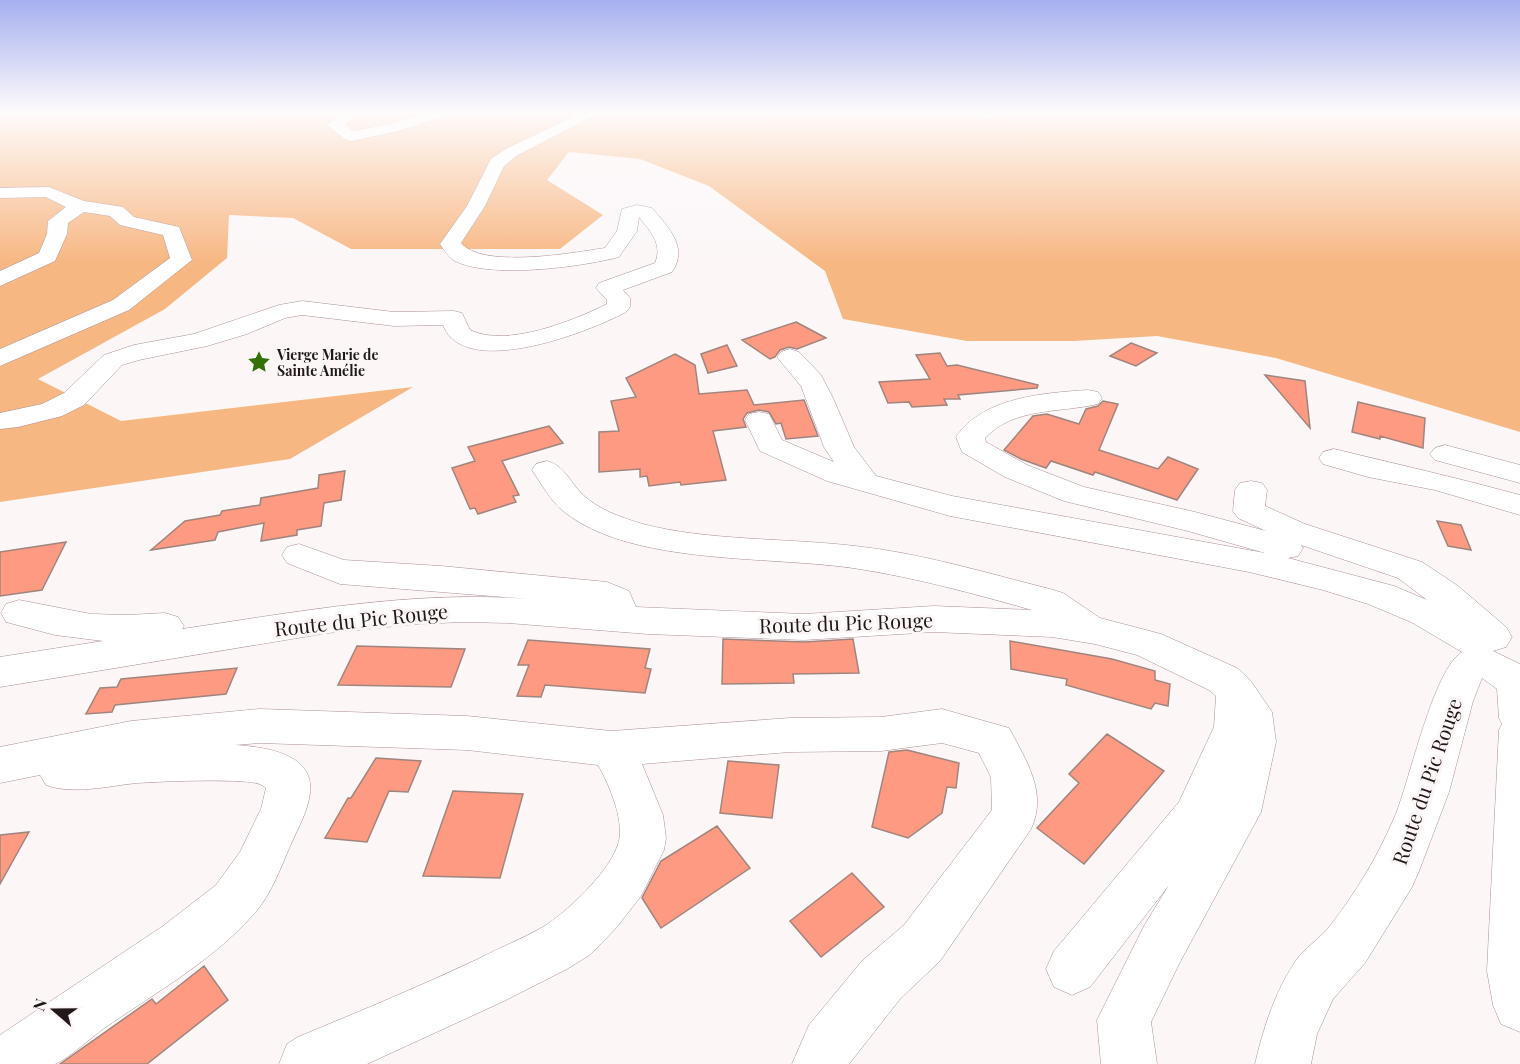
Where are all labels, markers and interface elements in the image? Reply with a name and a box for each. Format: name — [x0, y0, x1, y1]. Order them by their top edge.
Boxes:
place label: Vierge Marie de Sainte Amélie — [276, 345, 379, 380]
place icon: Vierge Marie de Sainte Amélie — [246, 349, 272, 375]
street label: Route du Pic Rouge — [273, 596, 449, 642]
street label: Route du Pic Rouge — [758, 605, 934, 639]
street label: Route du Pic Rouge — [1385, 694, 1467, 868]
north arrow — [24, 980, 84, 1040]
text: N — [28, 995, 51, 1014]

